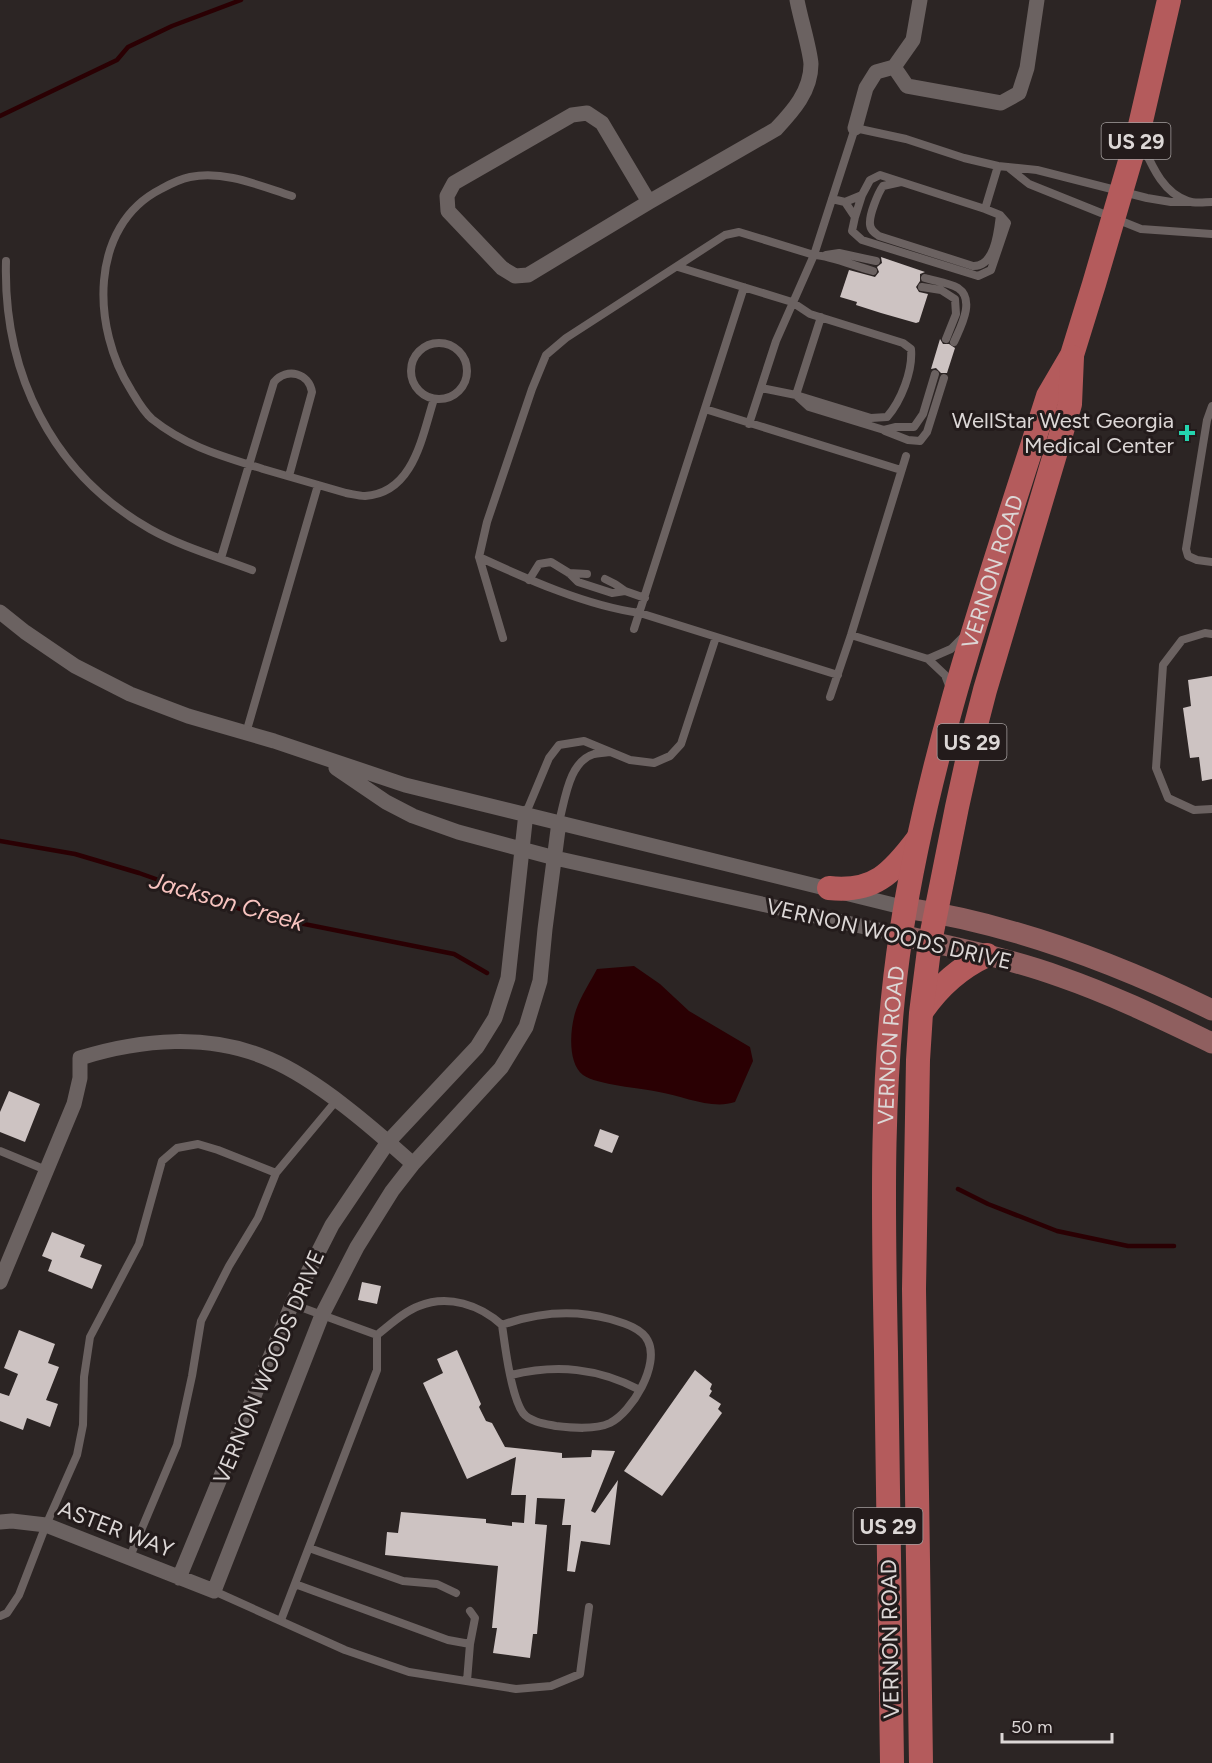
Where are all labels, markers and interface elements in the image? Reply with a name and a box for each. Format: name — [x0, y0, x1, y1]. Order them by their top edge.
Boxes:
road number: US 29 — [1102, 123, 1170, 159]
place label: WellStar West Georgia Medical Center — [952, 407, 1175, 459]
marker: WellStar West Georgia Medical Center — [1178, 424, 1196, 442]
street label: VERNON ROAD — [955, 491, 1029, 652]
road number: US 29 — [938, 724, 1006, 760]
water label: Jackson Creek — [146, 865, 309, 937]
street label: VERNON WOODS DRIVE — [764, 893, 1014, 975]
street label: VERNON ROAD — [871, 964, 910, 1125]
street label: VERNON WOODS DRIVE — [208, 1246, 330, 1488]
street label: ASTER WAY — [55, 1495, 178, 1564]
road number: US 29 — [854, 1508, 922, 1544]
street label: VERNON ROAD — [875, 1559, 905, 1719]
scale bar — [1002, 1706, 1112, 1744]
text: 50 m — [1011, 1716, 1053, 1738]

